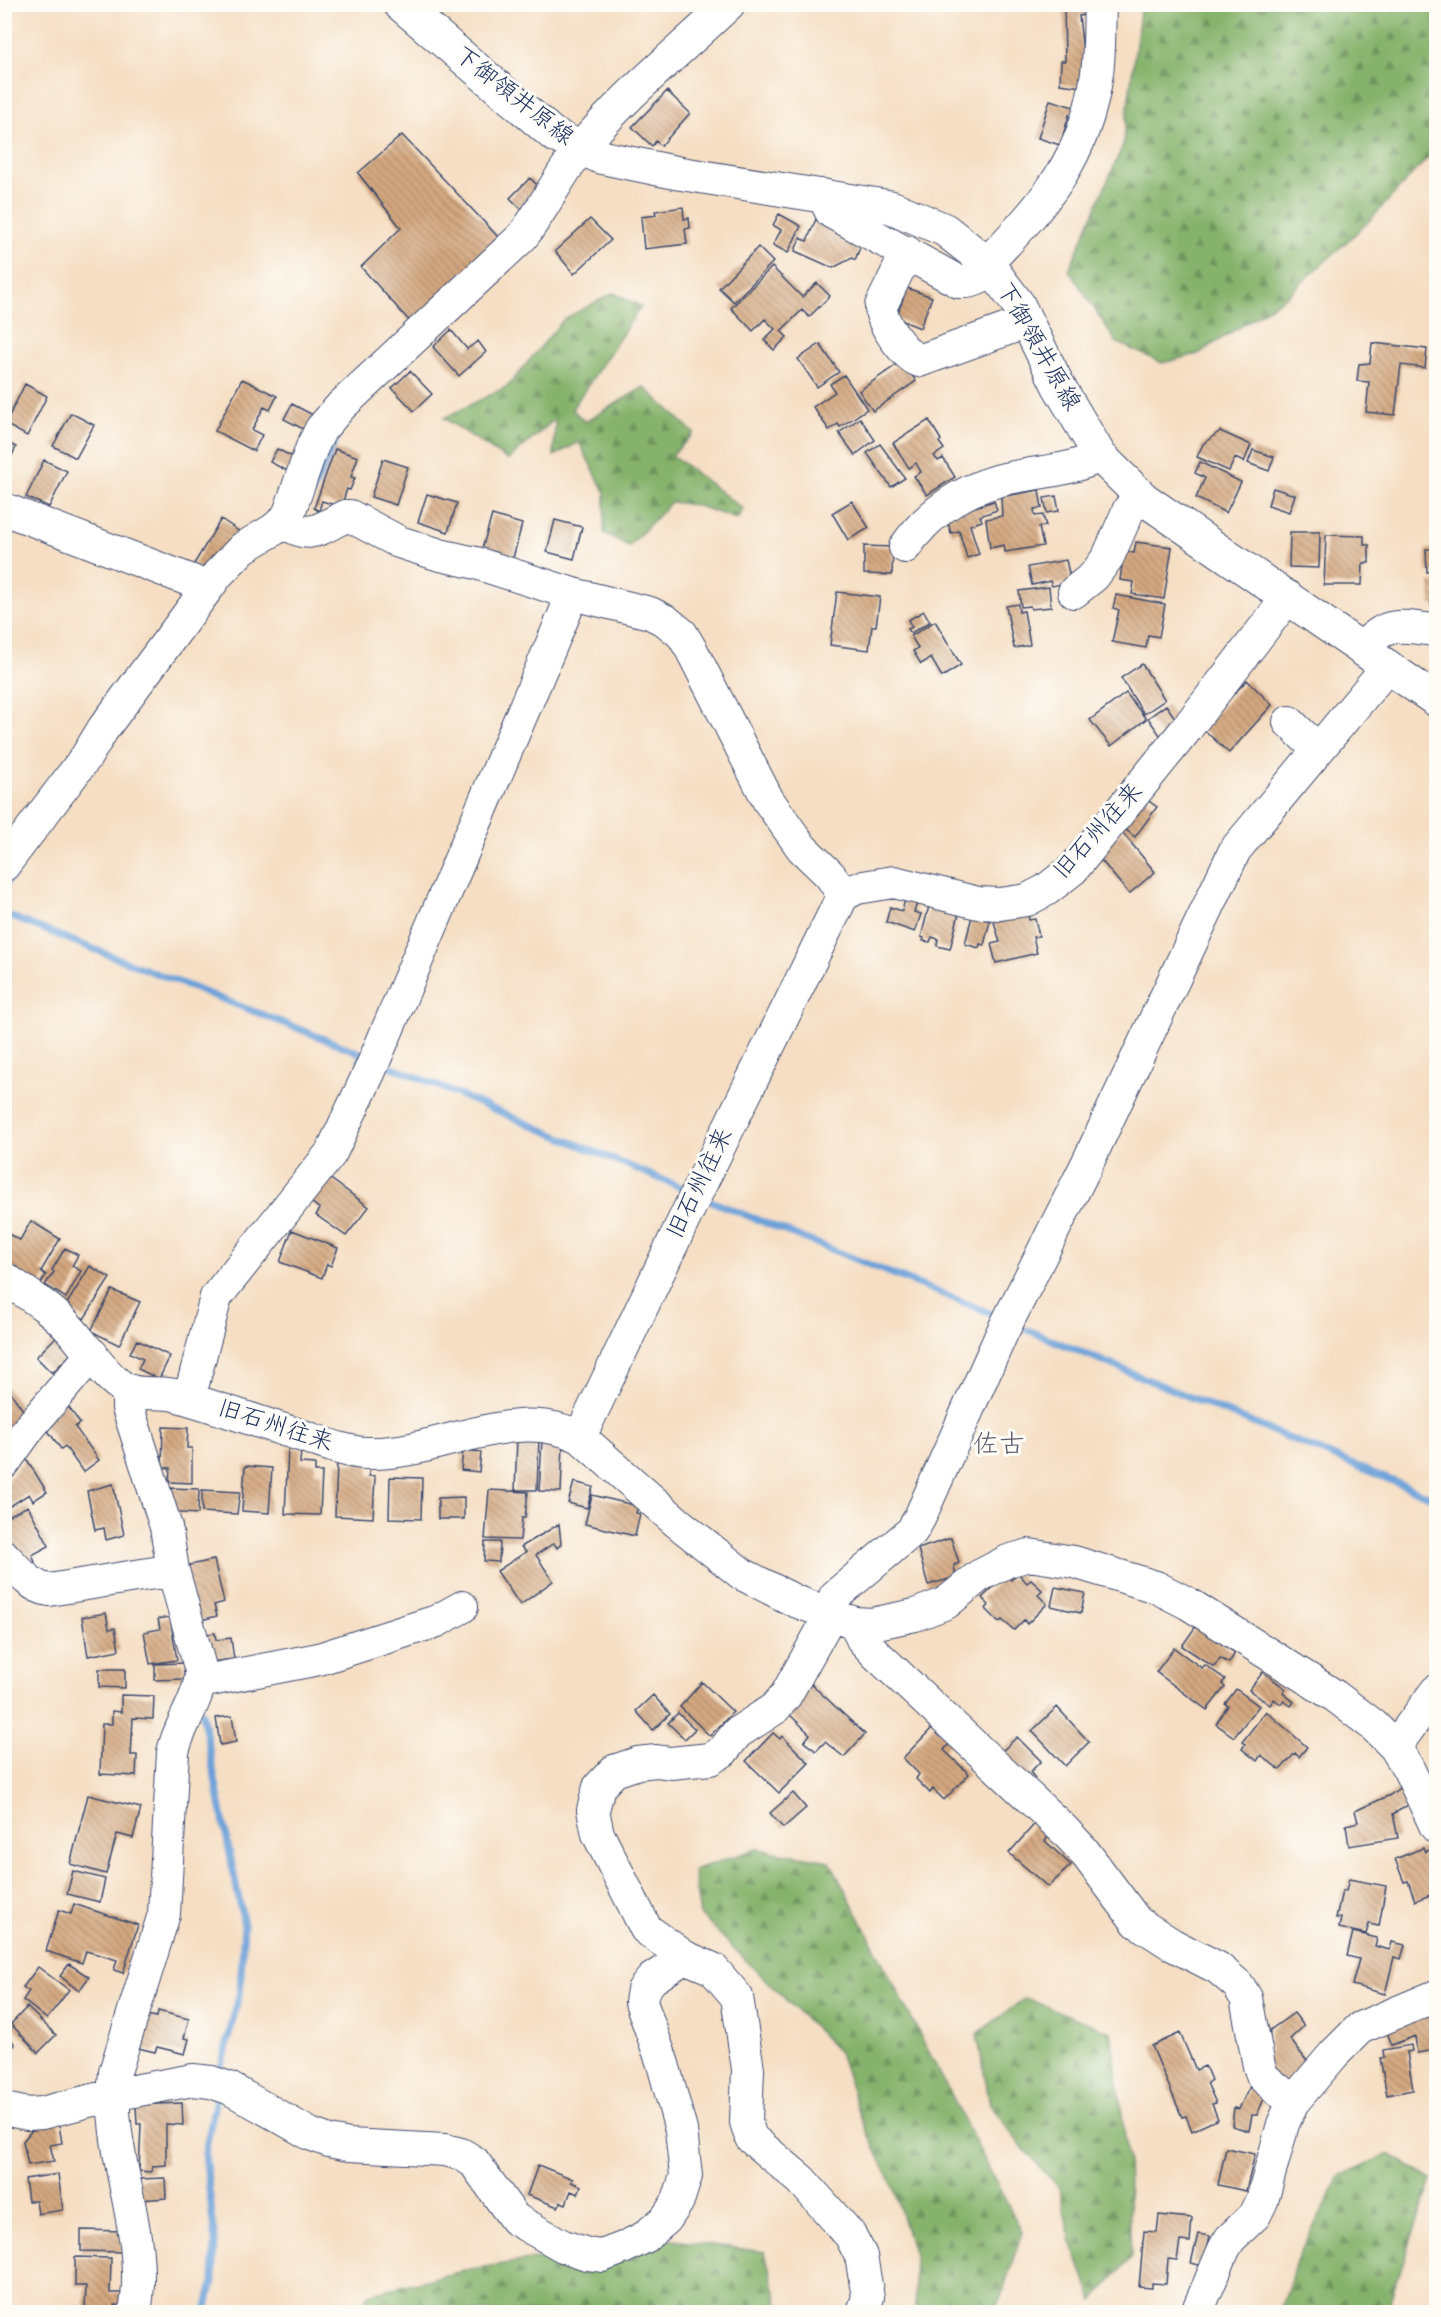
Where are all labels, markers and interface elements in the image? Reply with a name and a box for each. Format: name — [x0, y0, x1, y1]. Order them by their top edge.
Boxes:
street label: 下御領井原線 — [445, 39, 581, 155]
street label: 下御領井原線 — [986, 276, 1088, 418]
street label: 旧石州往来 — [1046, 776, 1152, 888]
street label: 旧石州往来 — [659, 1122, 743, 1246]
street label: 旧石州往来 — [213, 1392, 337, 1462]
district label: 佐古 — [973, 1427, 1025, 1465]

